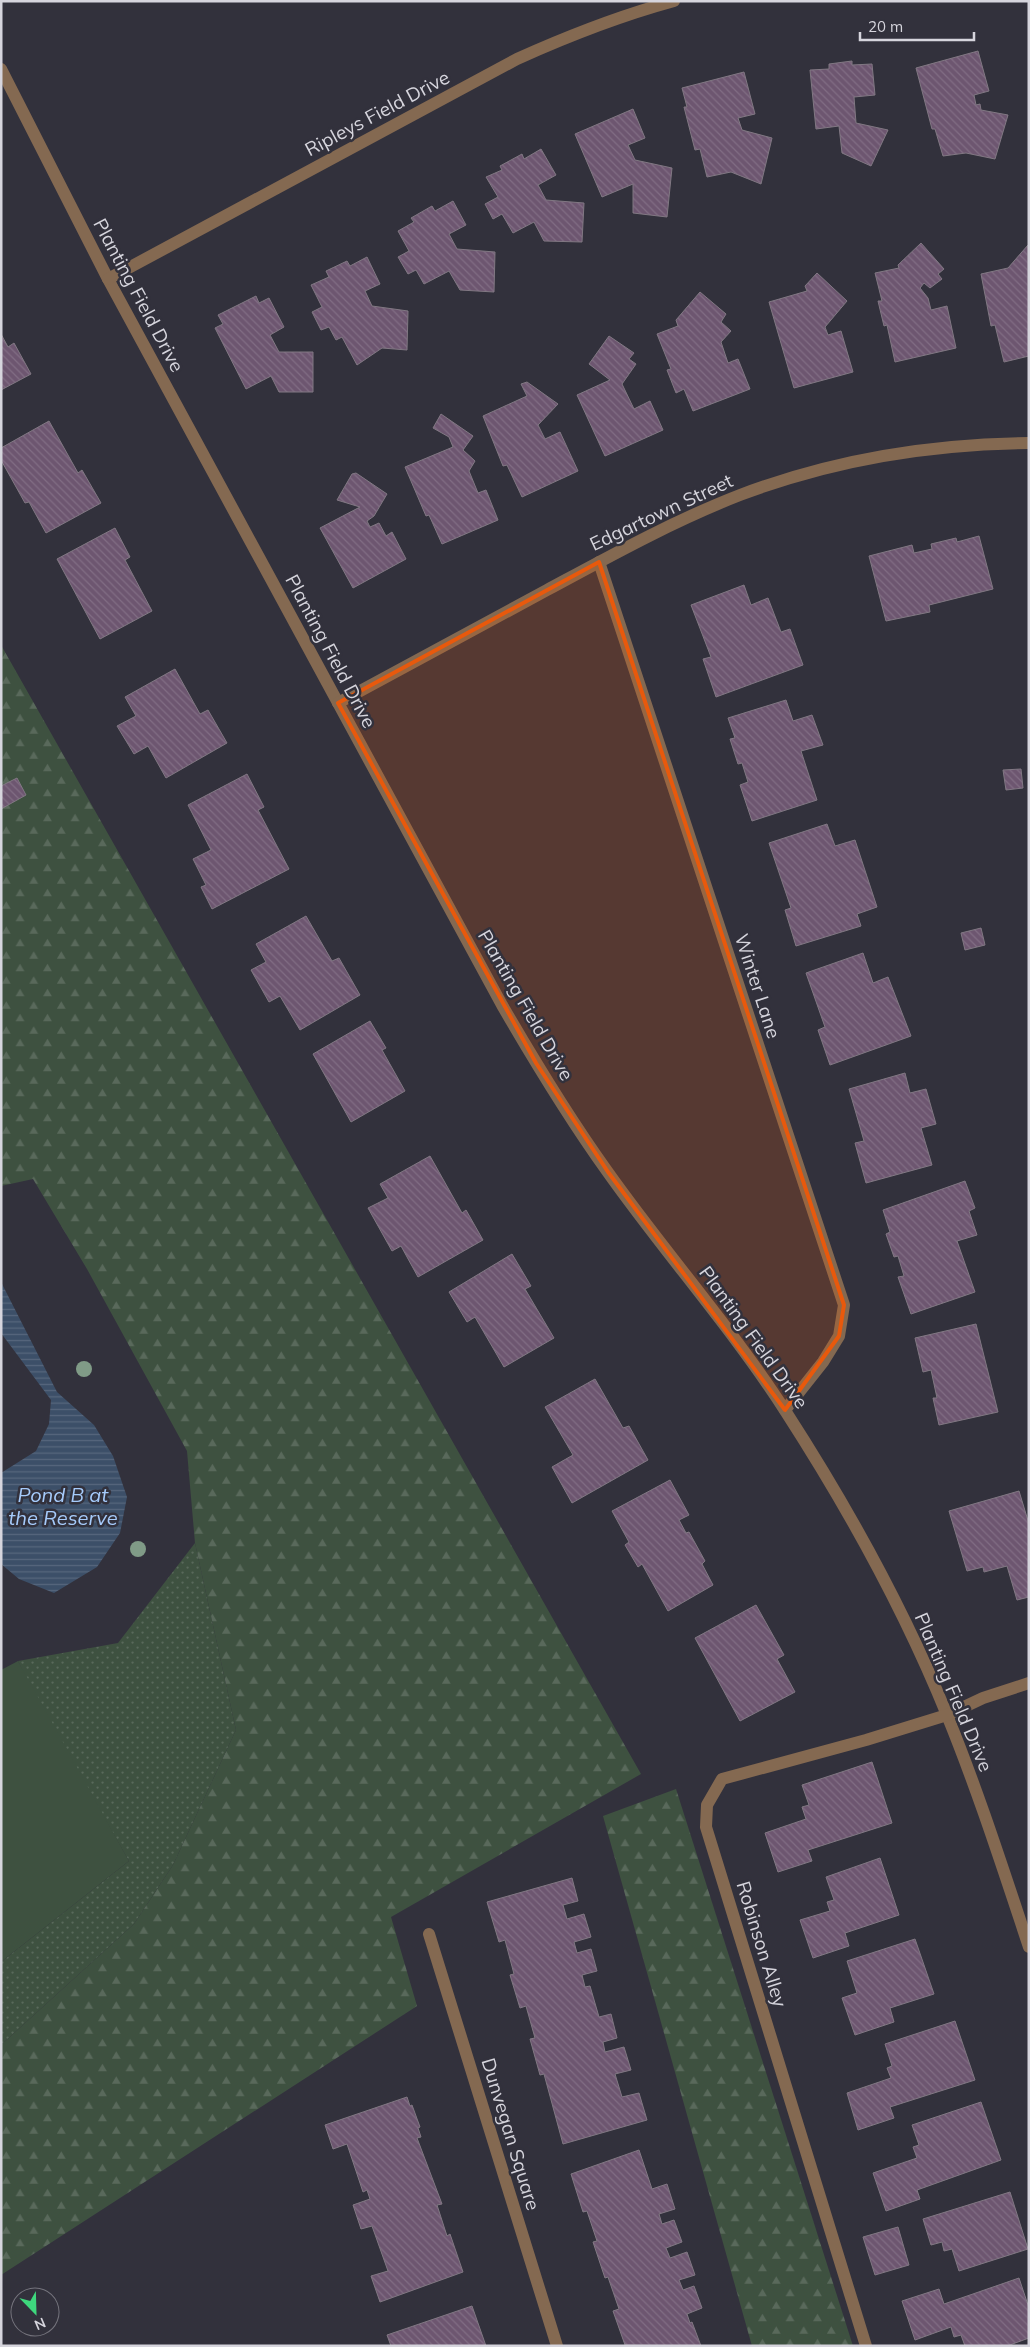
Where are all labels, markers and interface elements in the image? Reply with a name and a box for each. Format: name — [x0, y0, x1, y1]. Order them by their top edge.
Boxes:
scale bar — [860, 10, 974, 42]
text: 20 m — [868, 17, 903, 36]
street label: Ripleys Field Drive — [301, 65, 453, 161]
street label: Planting Field Drive — [88, 214, 190, 376]
street label: Edgartown Street — [586, 468, 737, 556]
street label: Planting Field Drive — [280, 570, 382, 732]
street label: Planting Field Drive — [473, 925, 579, 1085]
street label: Winter Lane — [730, 931, 786, 1041]
street label: Planting Field Drive — [694, 1261, 814, 1413]
water label: Pond B at the Reserve — [8, 1482, 118, 1530]
street label: Planting Field Drive — [910, 1609, 998, 1775]
street label: Robinson Alley — [731, 1878, 793, 2010]
street label: Dunvegan Square — [476, 2055, 546, 2213]
north arrow — [10, 2287, 60, 2337]
text: N — [32, 2314, 48, 2334]

